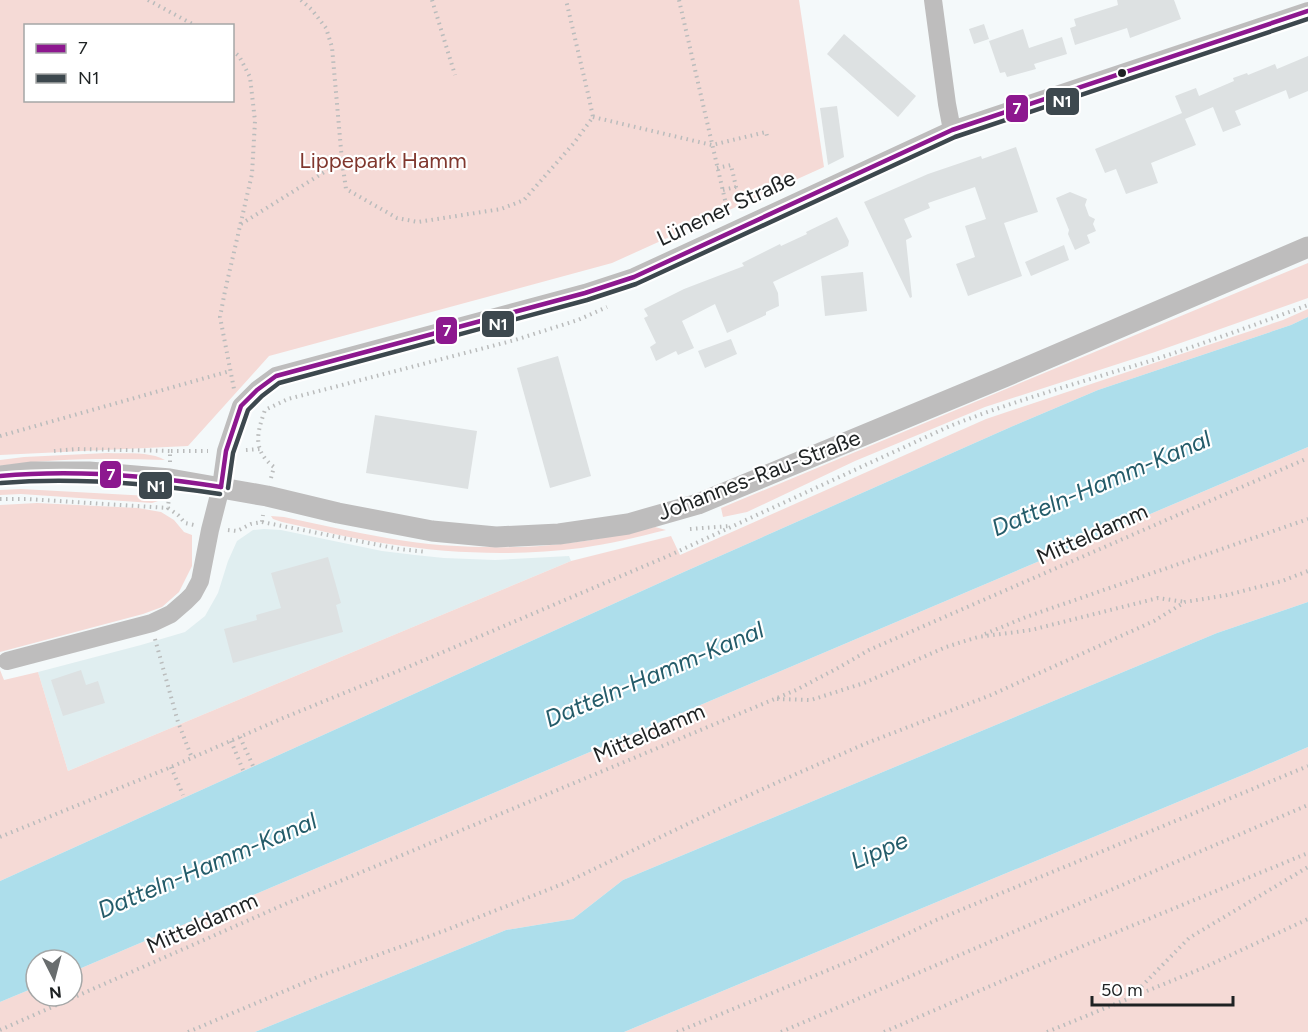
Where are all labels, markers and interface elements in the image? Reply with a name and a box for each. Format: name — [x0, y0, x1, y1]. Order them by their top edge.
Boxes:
legend — [24, 24, 234, 102]
text: 7 — [78, 37, 88, 59]
text: N1 — [78, 67, 99, 89]
unlabelled marker — [1116, 67, 1128, 79]
line badge: N1 — [1045, 87, 1080, 116]
text: N1 — [1052, 92, 1072, 111]
line badge: 7 — [1005, 94, 1029, 123]
text: 7 — [1013, 99, 1022, 118]
park label: Lippepark Hamm — [299, 147, 467, 174]
street label: Lünener Straße — [652, 164, 800, 252]
line badge: N1 — [481, 310, 515, 338]
text: N1 — [488, 315, 508, 334]
line badge: 7 — [435, 316, 458, 345]
text: 7 — [443, 321, 452, 340]
water label: Datteln-Hamm-Kanal — [987, 423, 1216, 542]
street label: Johannes-Rau-Straße — [654, 424, 864, 526]
line badge: 7 — [99, 460, 122, 489]
text: 7 — [107, 465, 116, 484]
line badge: N1 — [138, 471, 173, 500]
text: N1 — [146, 477, 166, 496]
street label: Mitteldamm — [1032, 498, 1152, 570]
water label: Datteln-Hamm-Kanal — [540, 614, 769, 733]
street label: Mitteldamm — [589, 697, 709, 769]
water label: Datteln-Hamm-Kanal — [93, 805, 322, 924]
water label: Lippe — [846, 825, 912, 875]
street label: Mitteldamm — [142, 887, 262, 959]
north arrow — [24, 948, 84, 1008]
scale bar — [1092, 969, 1233, 1007]
text: 50 m — [1101, 979, 1143, 1001]
text: N — [48, 982, 63, 1003]

